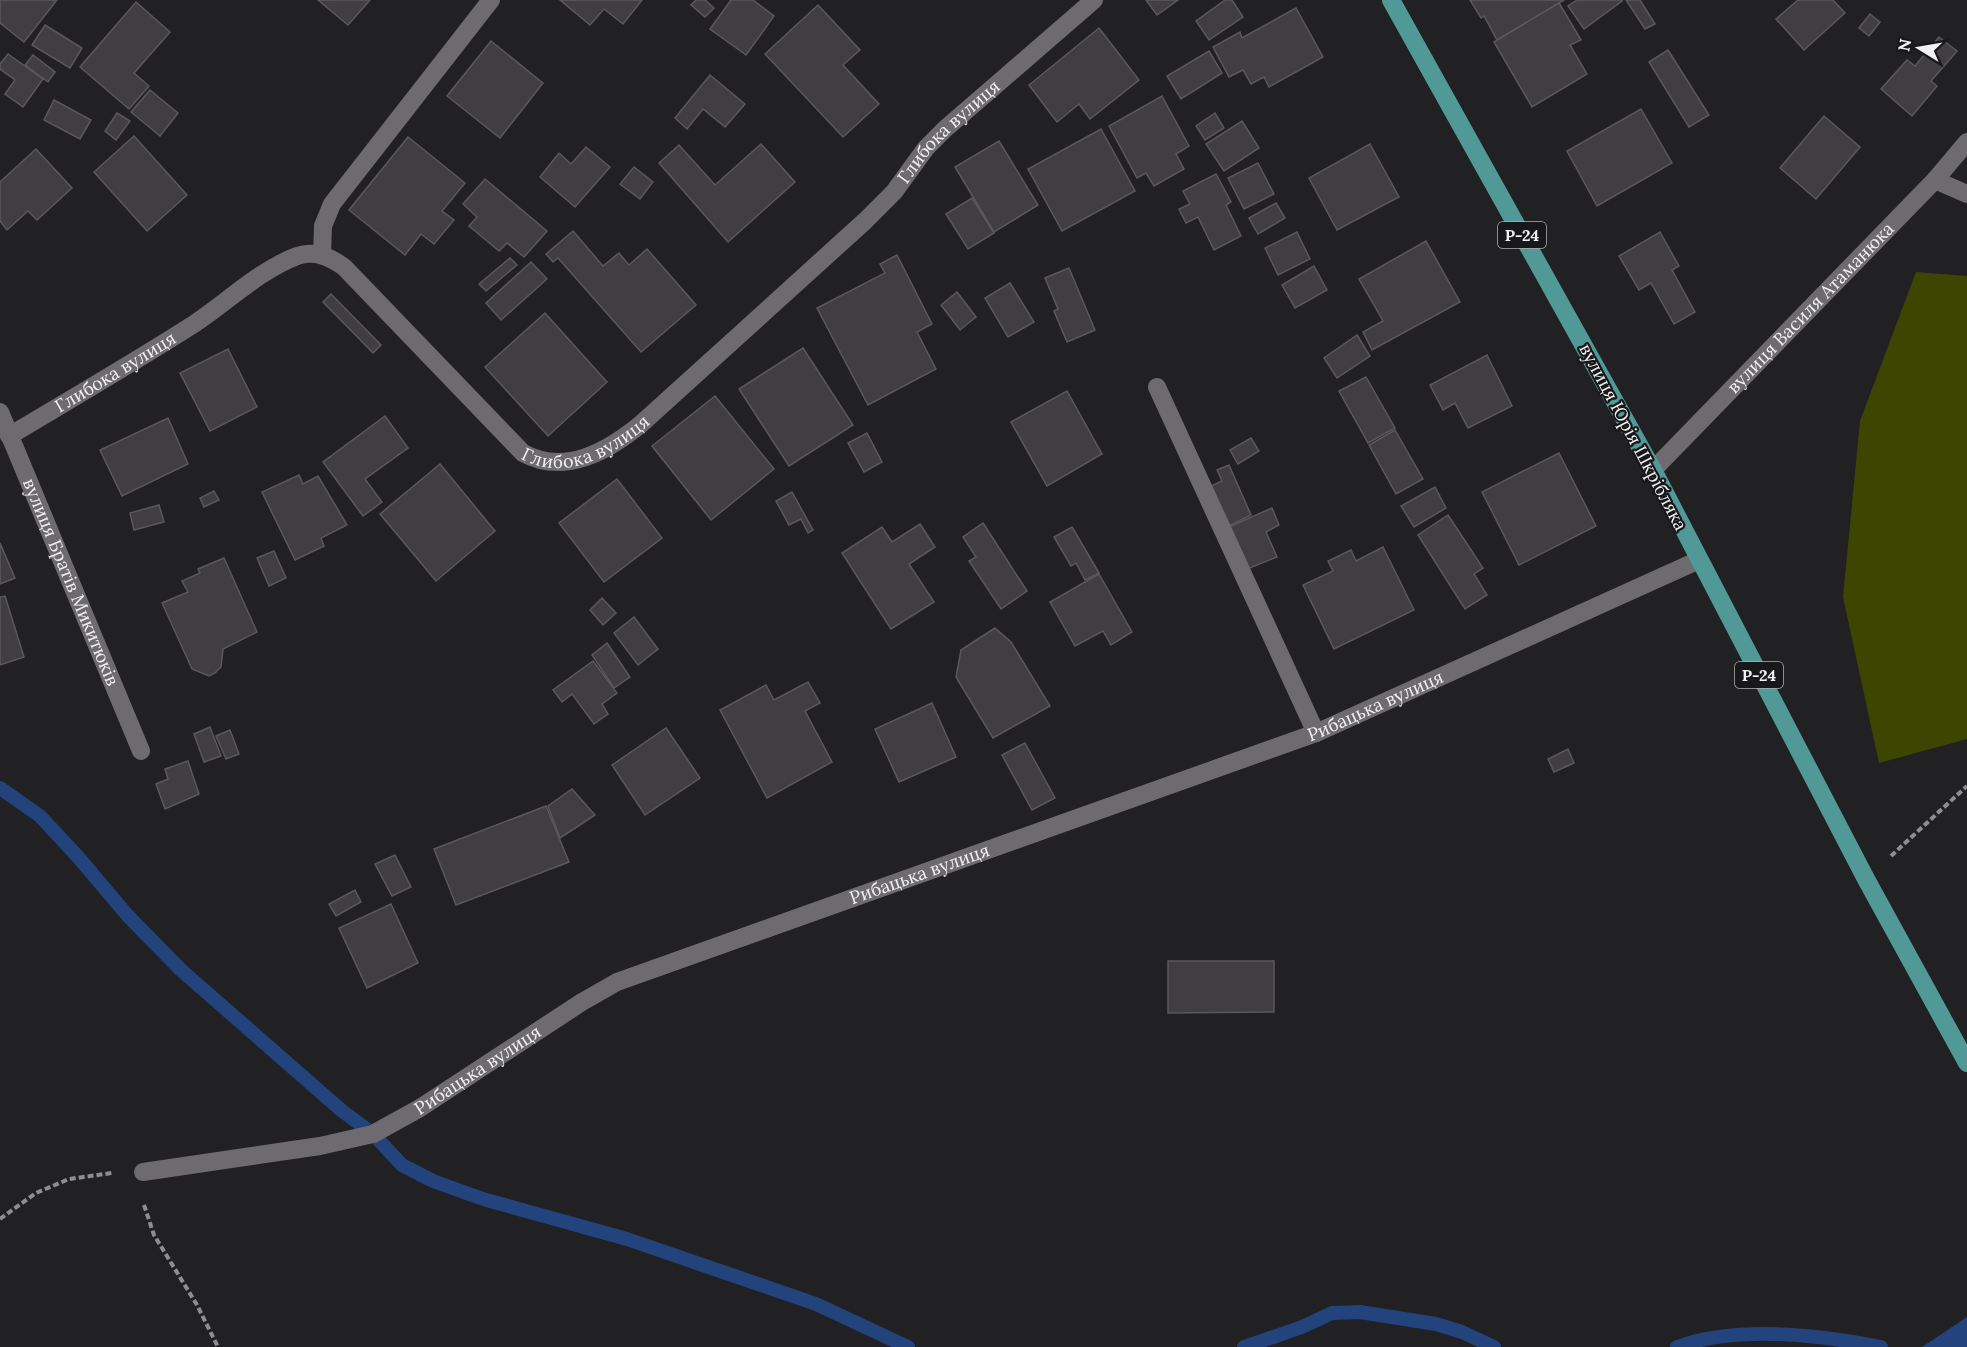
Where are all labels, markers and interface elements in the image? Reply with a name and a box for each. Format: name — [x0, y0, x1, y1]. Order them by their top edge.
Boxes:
north arrow — [1889, 18, 1949, 78]
text: N — [1893, 37, 1915, 53]
street label: Глибока вулиця — [892, 75, 1004, 188]
street label: вулиця Василя Атаманюка — [1722, 217, 1899, 398]
road number: Р-24 — [1498, 222, 1546, 248]
street label: Глибока вулиця — [50, 326, 180, 417]
street label: вулиця Юрія Шкрібляка — [1574, 339, 1693, 534]
street label: Глибока вулиця — [518, 410, 654, 473]
street label: вулиця Братів Микитюків — [18, 475, 124, 689]
road number: Р-24 — [1735, 662, 1783, 688]
street label: Рибацька вулиця — [1304, 665, 1447, 746]
street label: Рибацька вулиця — [846, 838, 992, 909]
street label: Рибацька вулиця — [410, 1020, 545, 1120]

